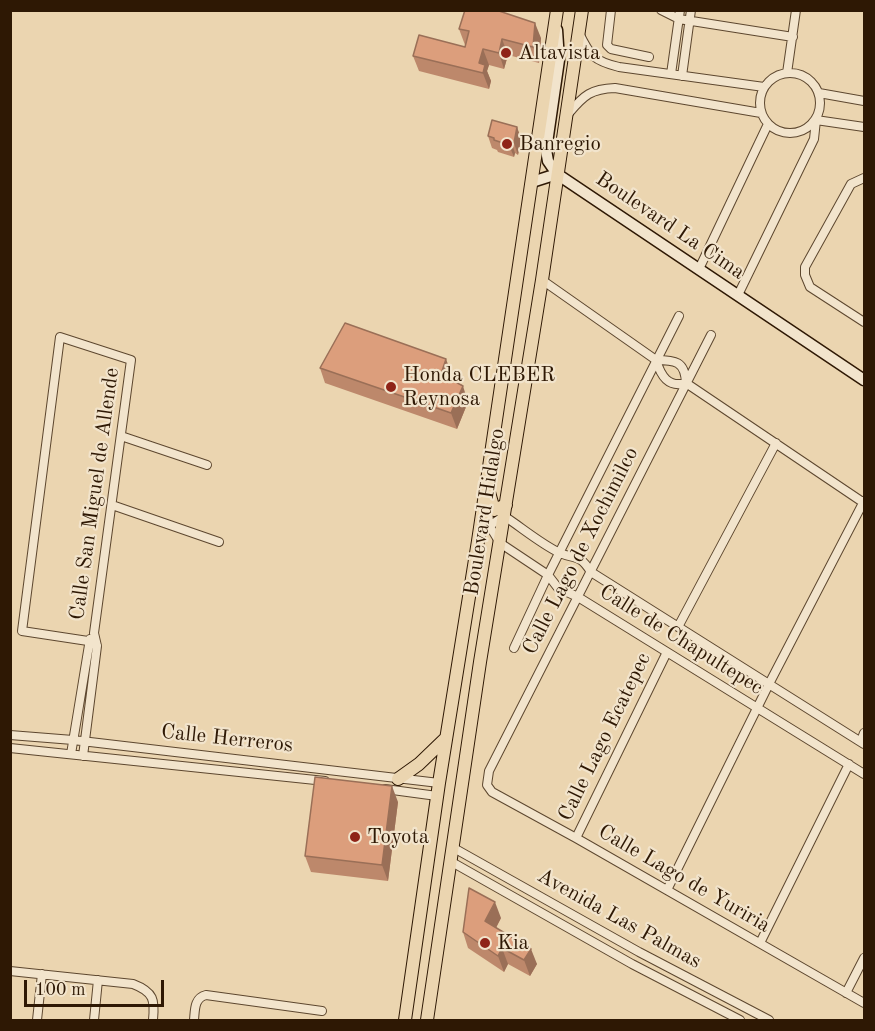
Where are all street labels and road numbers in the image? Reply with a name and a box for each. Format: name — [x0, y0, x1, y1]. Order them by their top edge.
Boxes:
street label: Boulevard La Cima — [590, 167, 750, 285]
street label: Calle San Miguel de Allende — [65, 366, 125, 622]
street label: Boulevard Hidalgo — [459, 427, 511, 597]
street label: Calle Lago de Xochimilco — [518, 443, 644, 659]
street label: Calle de Chapultepec — [595, 579, 767, 701]
street label: Calle Lago Ecatepec — [553, 649, 657, 825]
street label: Calle Herreros — [160, 720, 294, 758]
street label: Calle Lago de Yuriria — [593, 819, 775, 939]
street label: Avenida Las Palmas — [533, 863, 705, 975]

